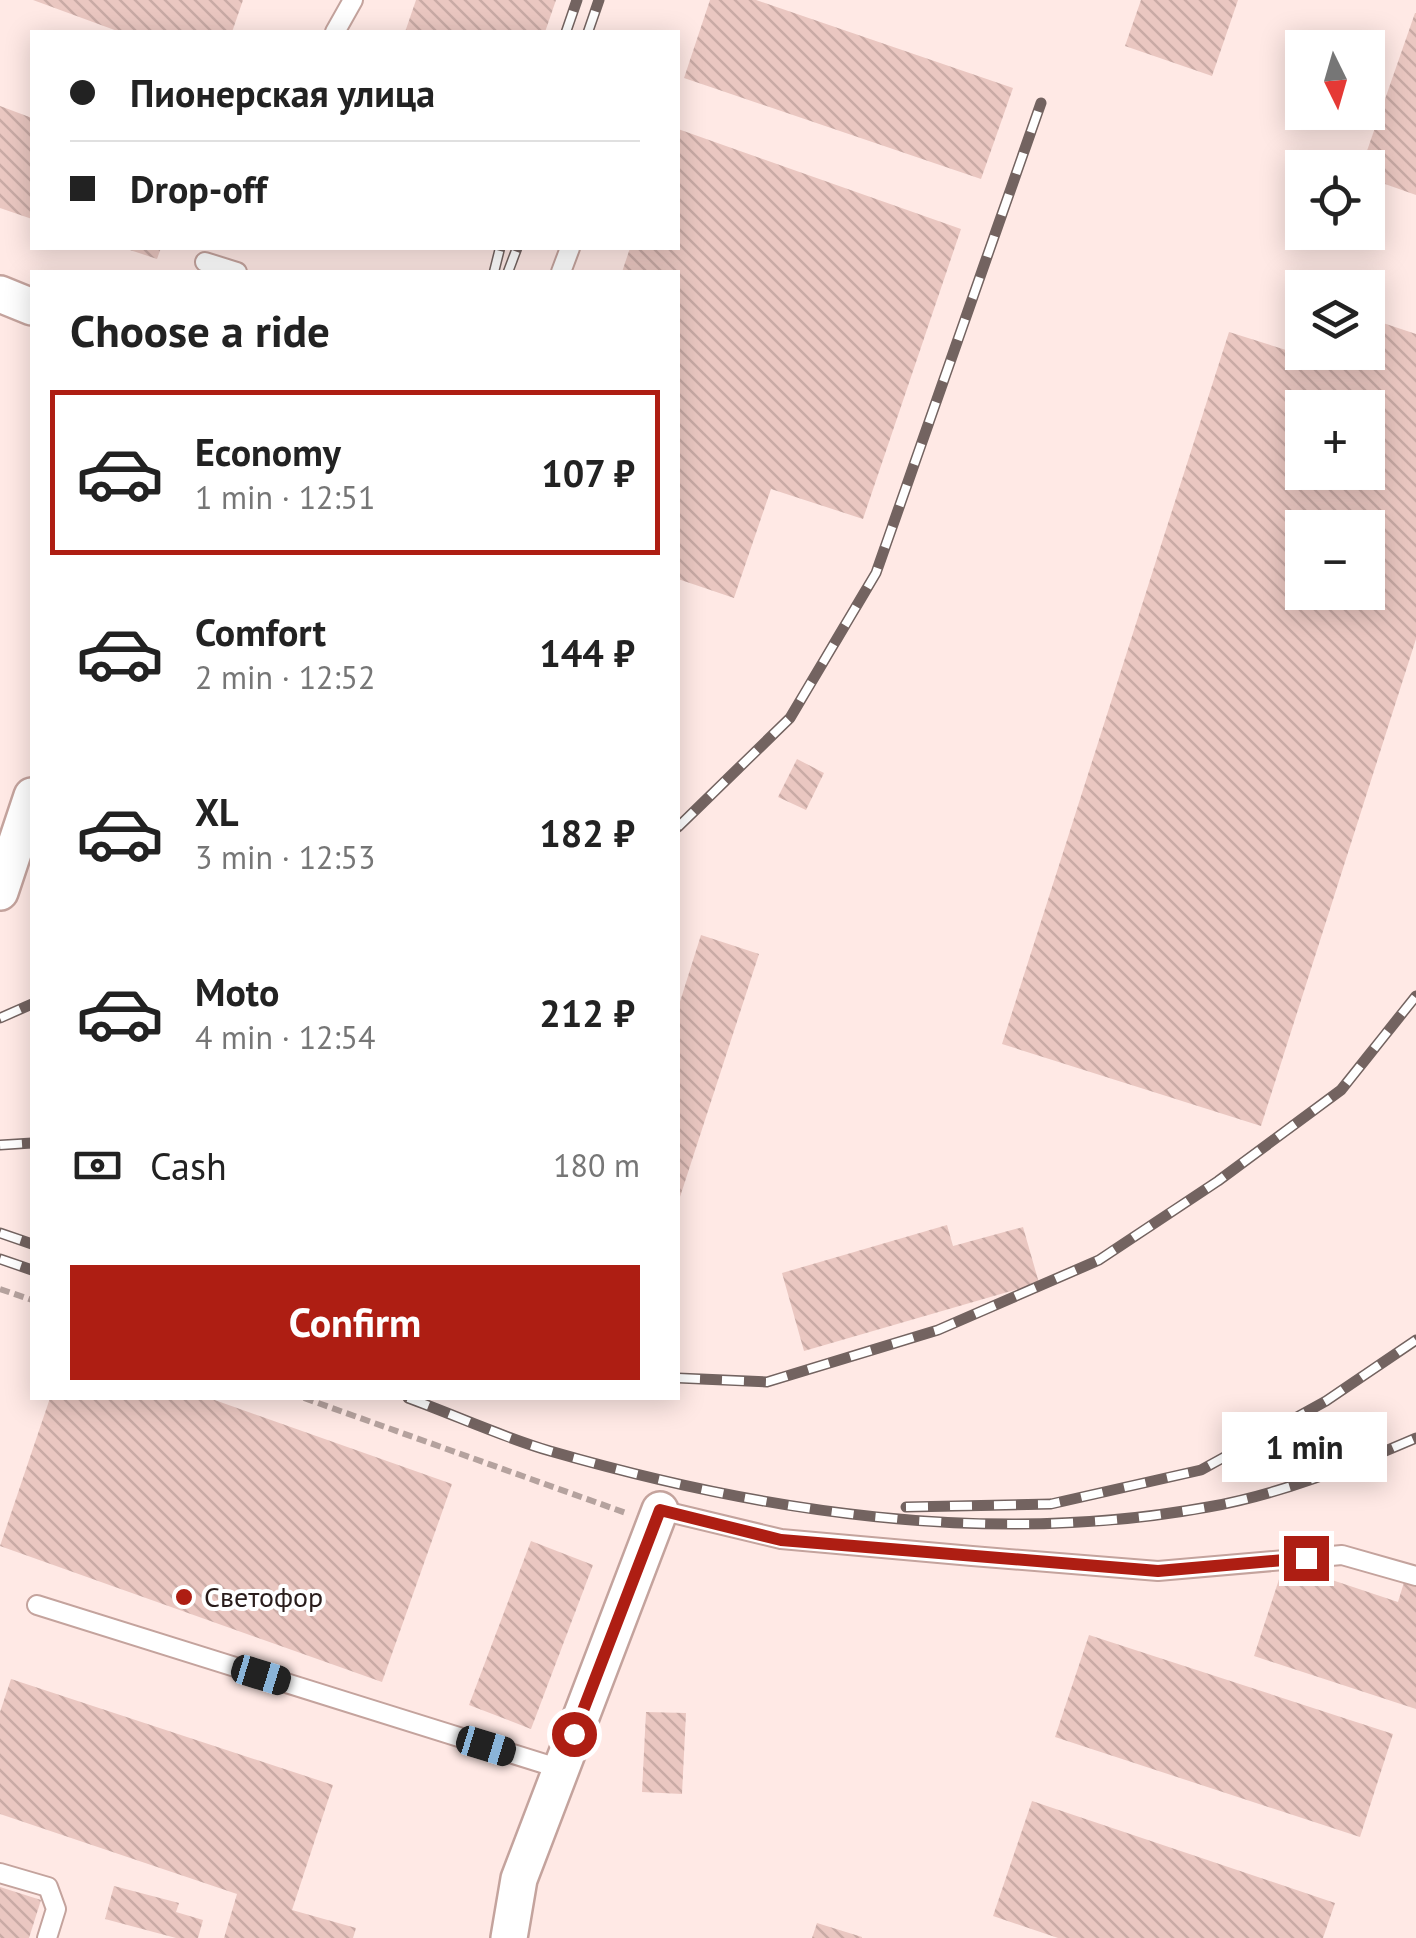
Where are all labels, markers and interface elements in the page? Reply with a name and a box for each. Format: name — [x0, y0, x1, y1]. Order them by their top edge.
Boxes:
north arrow — [1285, 30, 1385, 130]
map controls — [1285, 30, 1385, 610]
text: Пионерская улица — [130, 68, 435, 117]
button: locate — [1285, 150, 1385, 250]
text: Drop-off — [130, 164, 267, 213]
button: layers — [1285, 270, 1385, 370]
text: Choose a ride — [70, 301, 330, 359]
button: + — [1285, 390, 1385, 490]
text: Economy — [195, 427, 341, 476]
icon: car — [75, 428, 165, 518]
text: 107 ₽ — [541, 448, 635, 497]
text: 1 min · 12:51 — [195, 476, 375, 518]
button: − — [1285, 510, 1385, 610]
text: Comfort — [195, 607, 326, 656]
icon: car — [75, 608, 165, 698]
text: 144 ₽ — [539, 628, 635, 677]
text: 2 min · 12:52 — [195, 656, 375, 698]
text: XL — [195, 787, 239, 836]
icon: car — [75, 788, 165, 878]
text: 182 ₽ — [539, 808, 635, 857]
text: 3 min · 12:53 — [195, 836, 375, 878]
text: Moto — [195, 967, 279, 1016]
icon: car — [75, 968, 165, 1058]
text: 212 ₽ — [539, 988, 635, 1037]
text: 4 min · 12:54 — [195, 1016, 375, 1058]
icon: cash — [70, 1138, 125, 1193]
text: Cash — [150, 1141, 227, 1190]
text: 180 m — [553, 1144, 640, 1186]
button: Confirm — [70, 1265, 640, 1380]
callout: 1 min — [1224, 1413, 1388, 1483]
text: 1 min — [1265, 1426, 1344, 1468]
route end — [1284, 1536, 1329, 1581]
place label: Светофор — [204, 1578, 323, 1615]
marker: Светофор — [173, 1586, 195, 1608]
car — [228, 1652, 294, 1698]
route start — [552, 1712, 597, 1757]
car — [453, 1723, 519, 1769]

